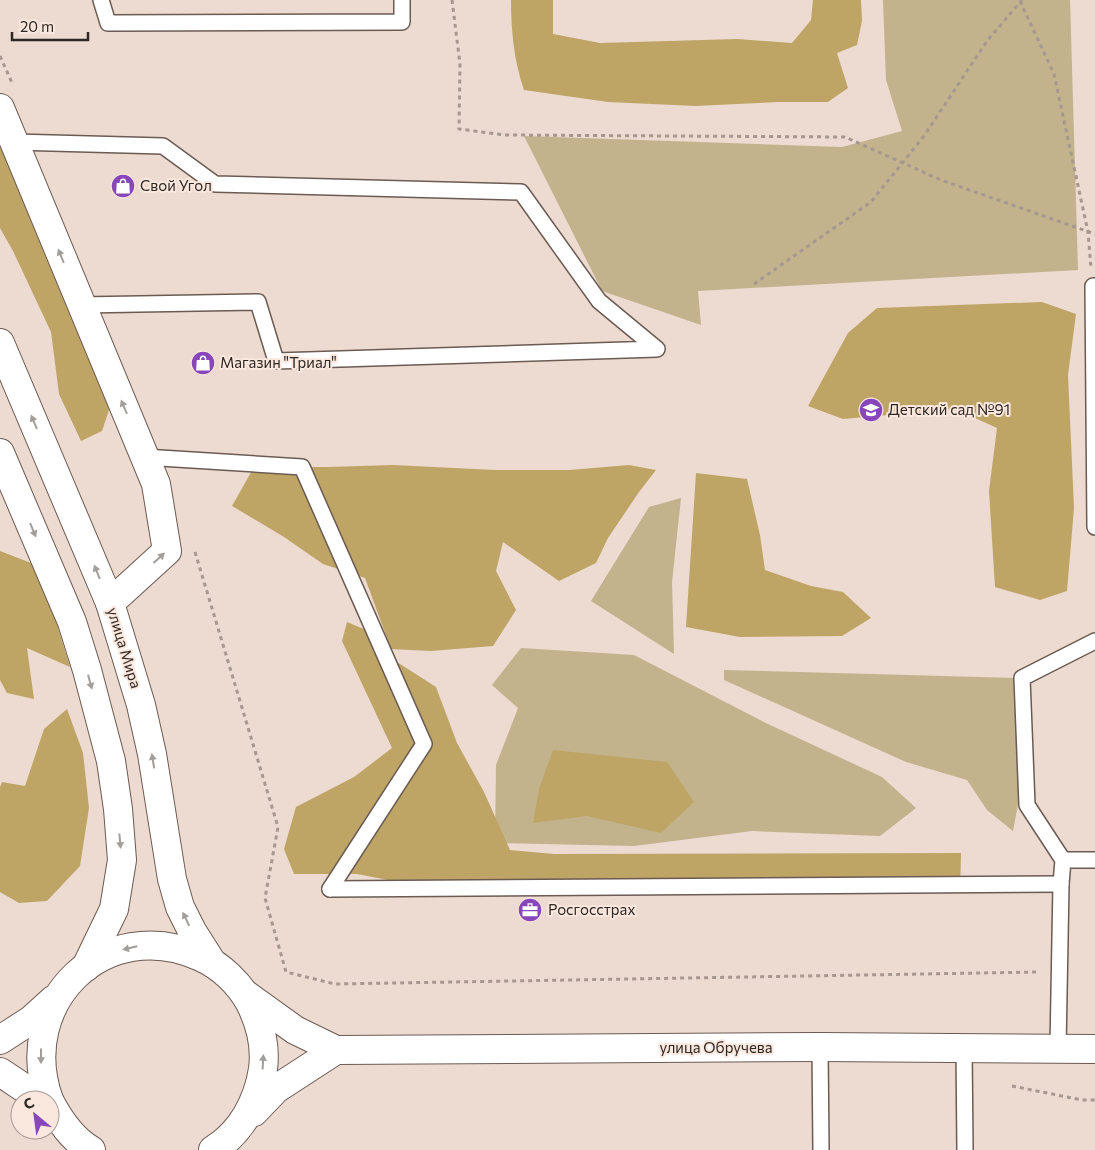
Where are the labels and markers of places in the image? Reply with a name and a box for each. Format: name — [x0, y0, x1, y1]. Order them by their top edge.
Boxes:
shop icon: Свой Угол — [110, 173, 136, 199]
place label: Свой Угол — [140, 176, 212, 194]
shop icon: Магазин "Триал" — [190, 350, 216, 376]
place label: Магазин "Триал" — [220, 353, 337, 371]
school or university icon: Детский сад №91 — [858, 397, 884, 423]
place label: Детский сад №91 — [888, 400, 1010, 418]
office icon: Росгосстрах — [517, 897, 543, 923]
place label: Росгосстрах — [548, 900, 635, 918]

